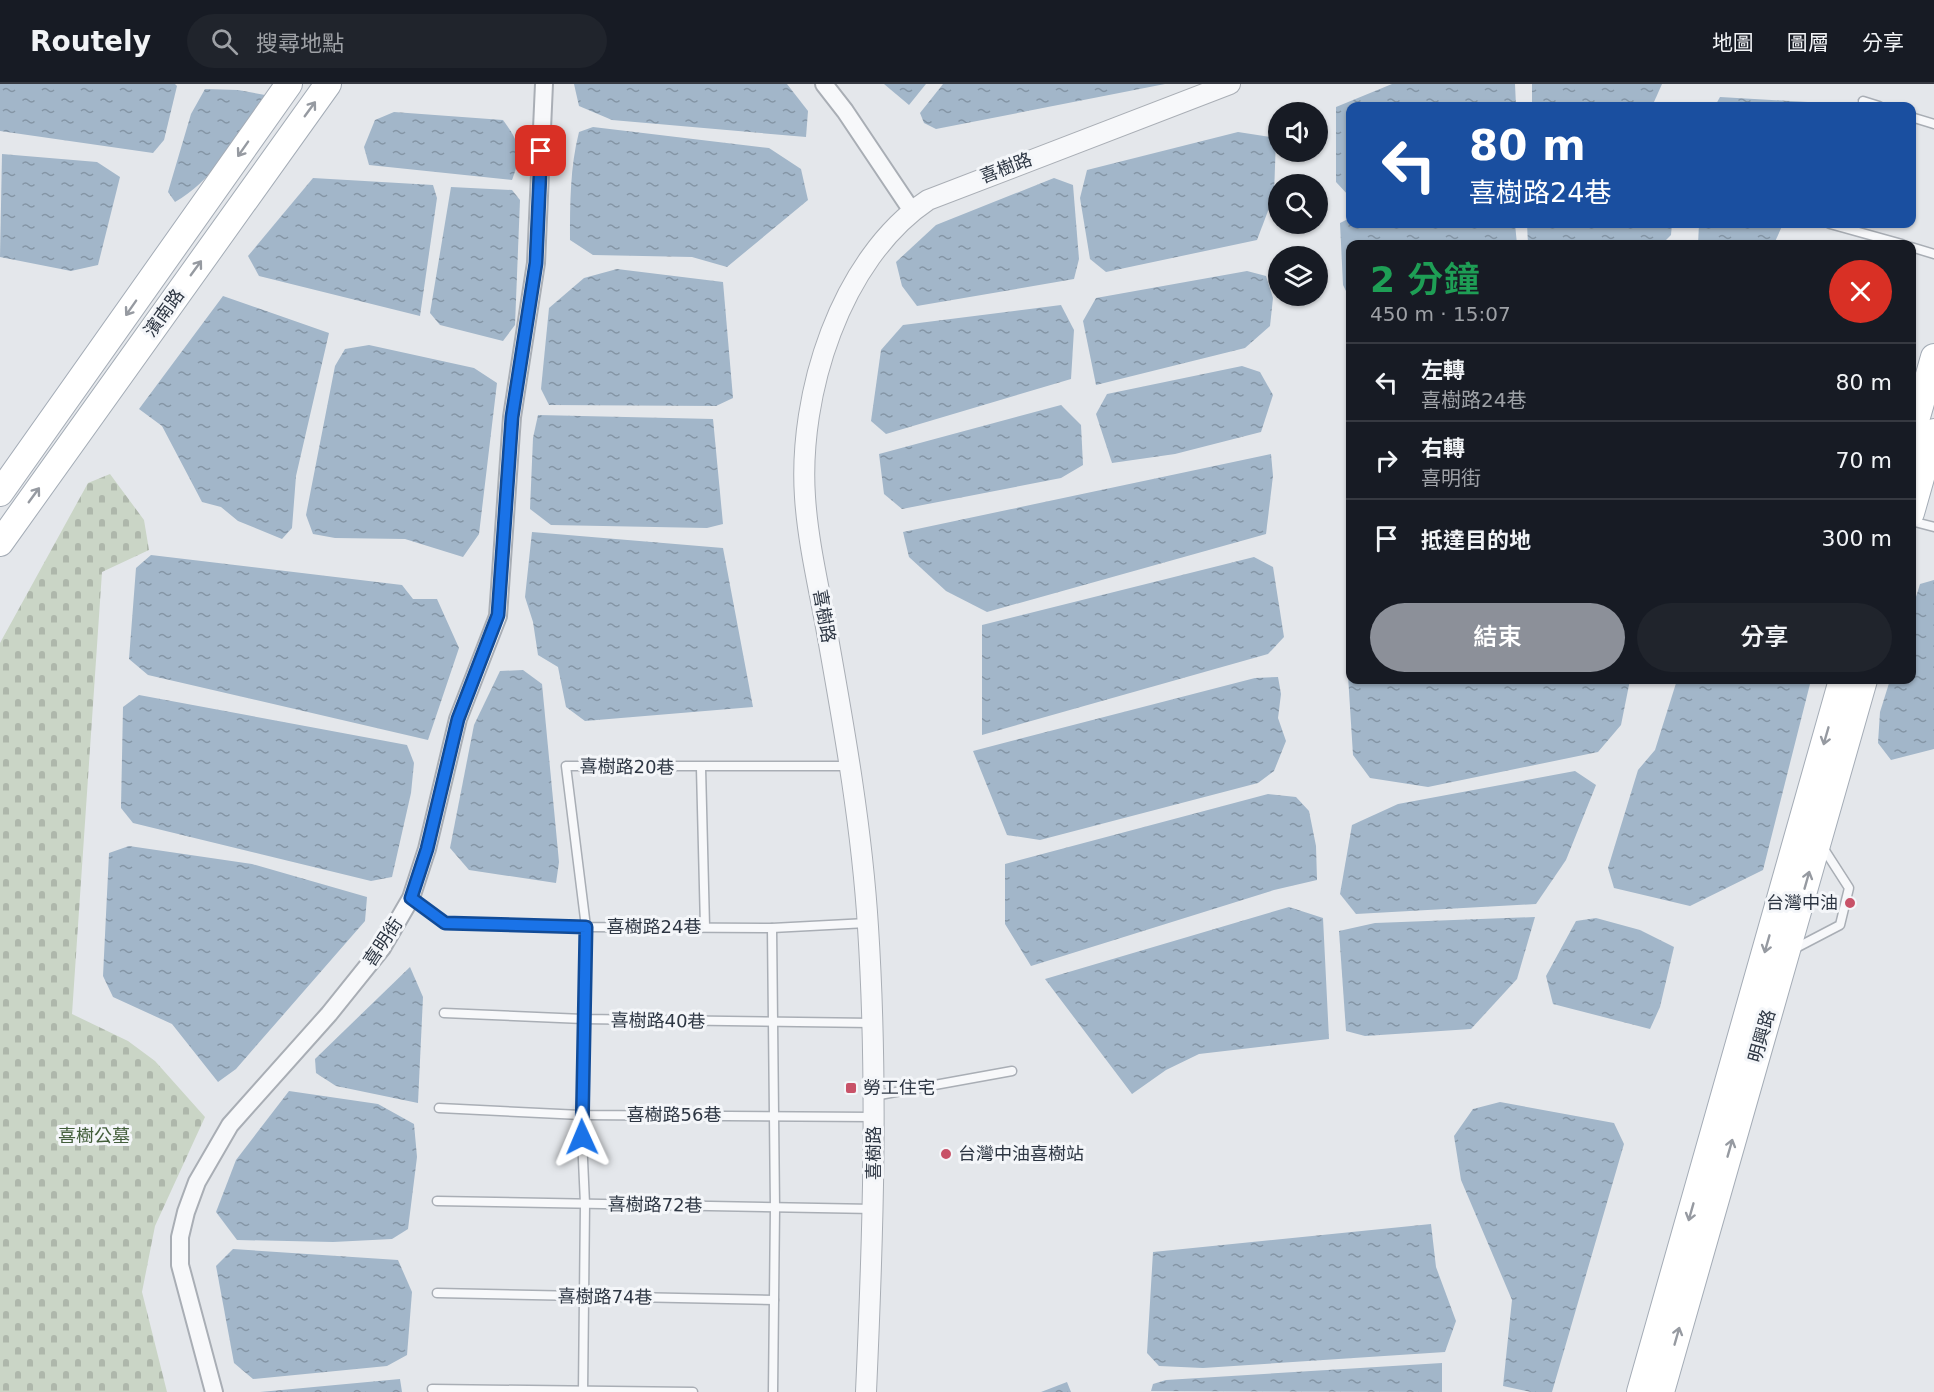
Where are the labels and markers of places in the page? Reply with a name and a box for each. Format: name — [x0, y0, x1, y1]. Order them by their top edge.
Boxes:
pin — [515, 125, 566, 176]
place label: 台灣中油 — [1766, 892, 1838, 913]
marker: 台灣中油 — [1843, 896, 1857, 910]
place label: 勞工住宅 — [863, 1077, 935, 1098]
marker: 勞工住宅 — [844, 1081, 858, 1095]
place label: 台灣中油喜樹站 — [958, 1143, 1084, 1164]
marker: 台灣中油喜樹站 — [939, 1147, 953, 1161]

